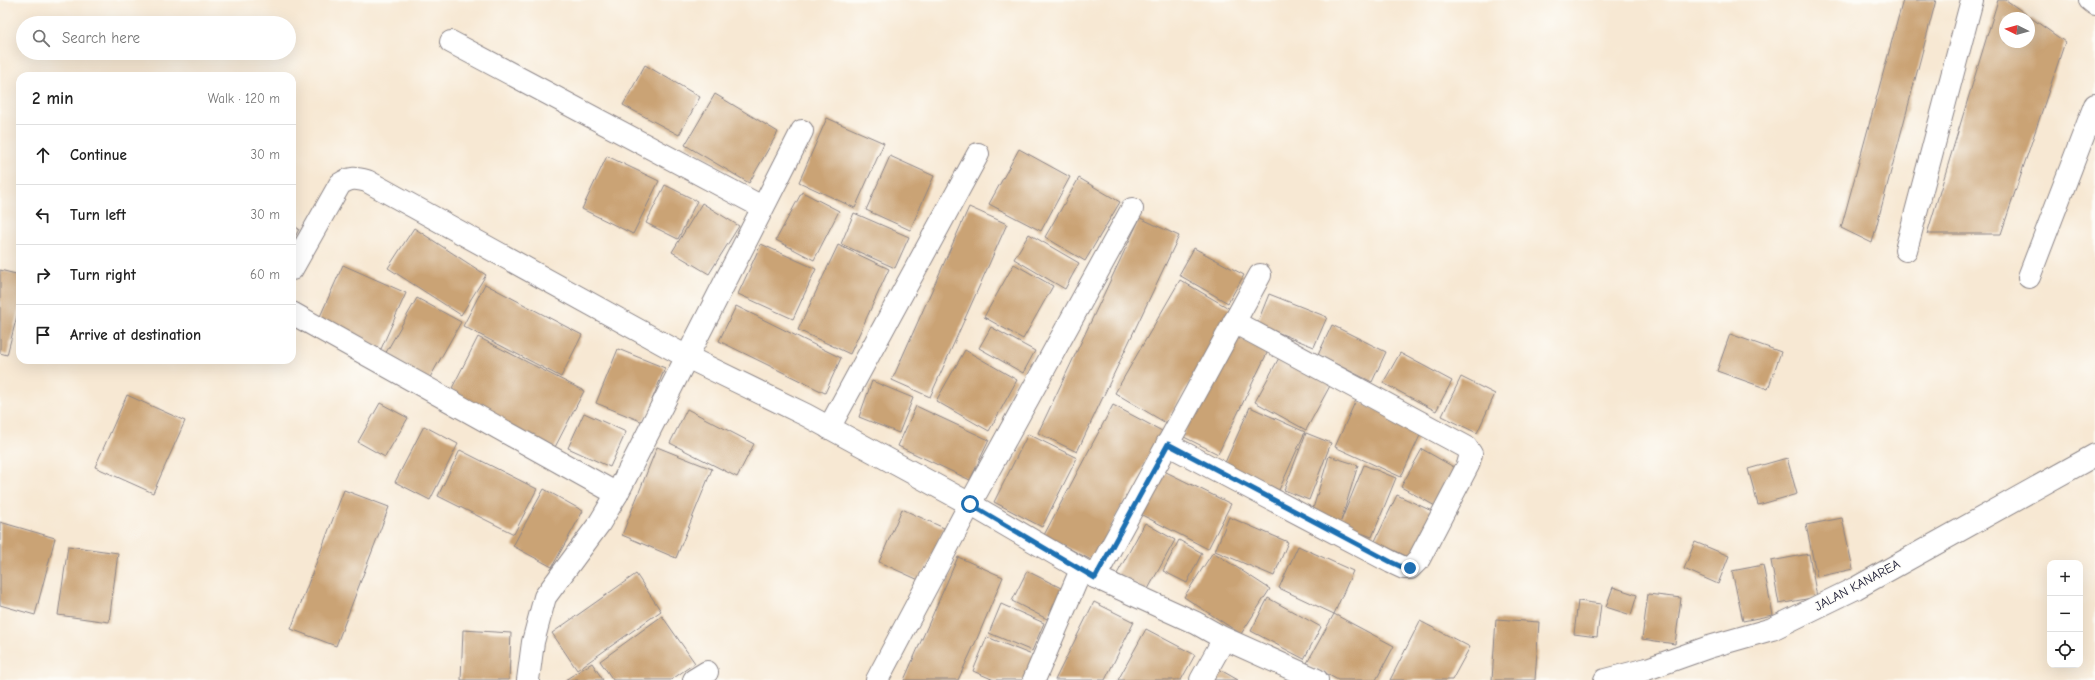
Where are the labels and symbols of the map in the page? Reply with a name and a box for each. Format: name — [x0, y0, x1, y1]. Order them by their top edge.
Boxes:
north arrow — [1999, 12, 2035, 48]
route start — [961, 495, 979, 513]
street label: JALAN KANAREA — [1812, 556, 1903, 614]
route end — [1401, 559, 1419, 577]

